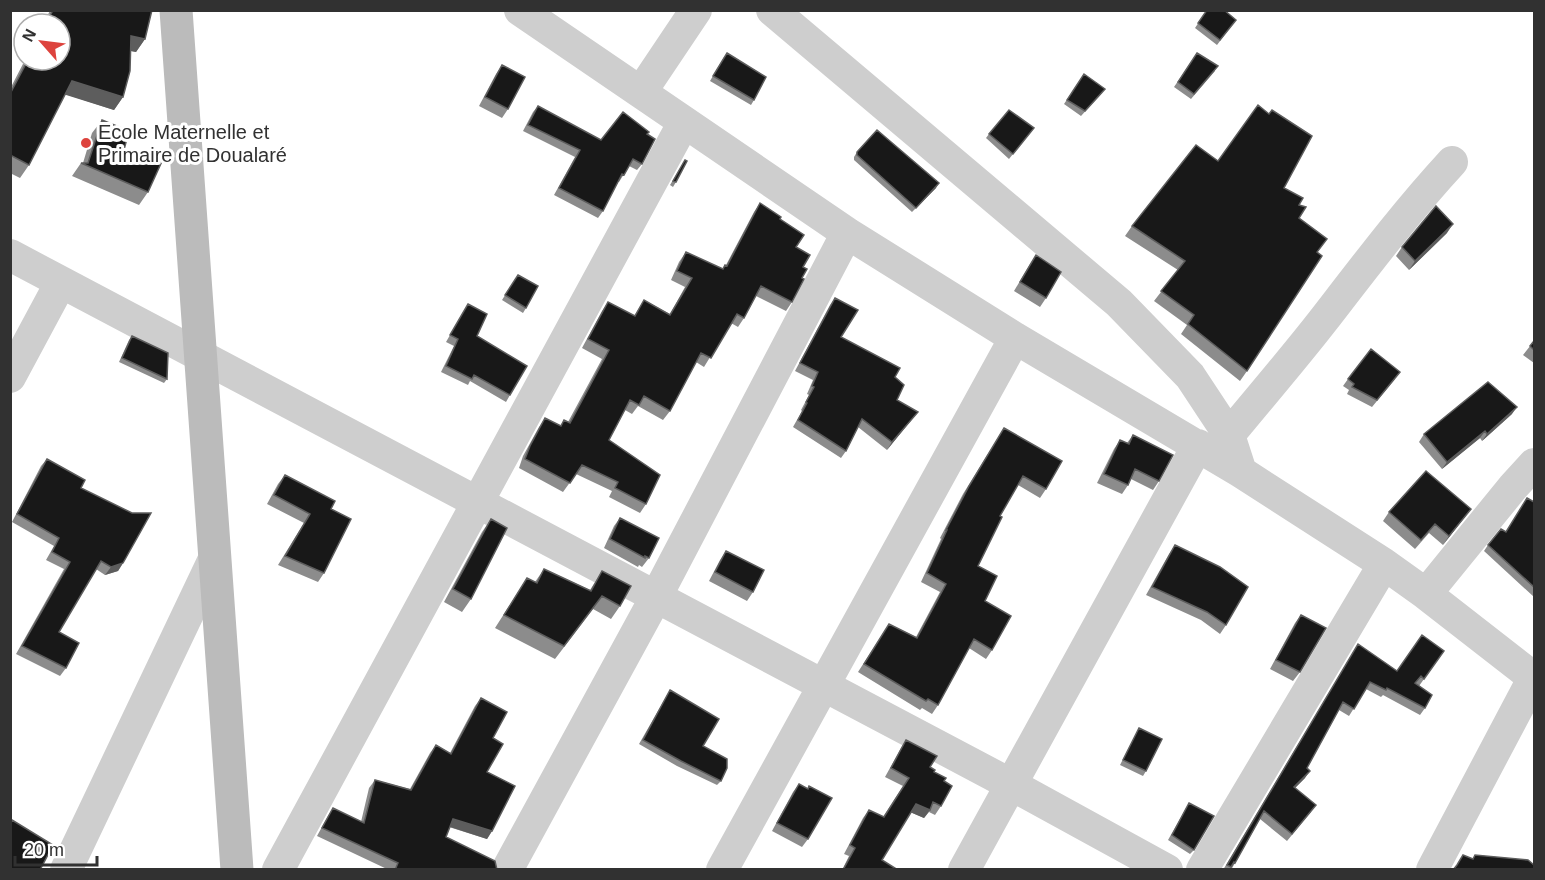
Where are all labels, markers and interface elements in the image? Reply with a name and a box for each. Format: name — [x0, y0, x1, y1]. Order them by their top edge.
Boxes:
north arrow — [12, 12, 72, 72]
text: N — [19, 26, 39, 44]
place label: Ecole Maternelle et Primaire de Doualaré — [98, 121, 287, 166]
marker: Ecole Maternelle et Primaire de Doualaré — [79, 136, 93, 150]
scale bar — [15, 829, 98, 867]
text: 20 m — [24, 840, 64, 860]

